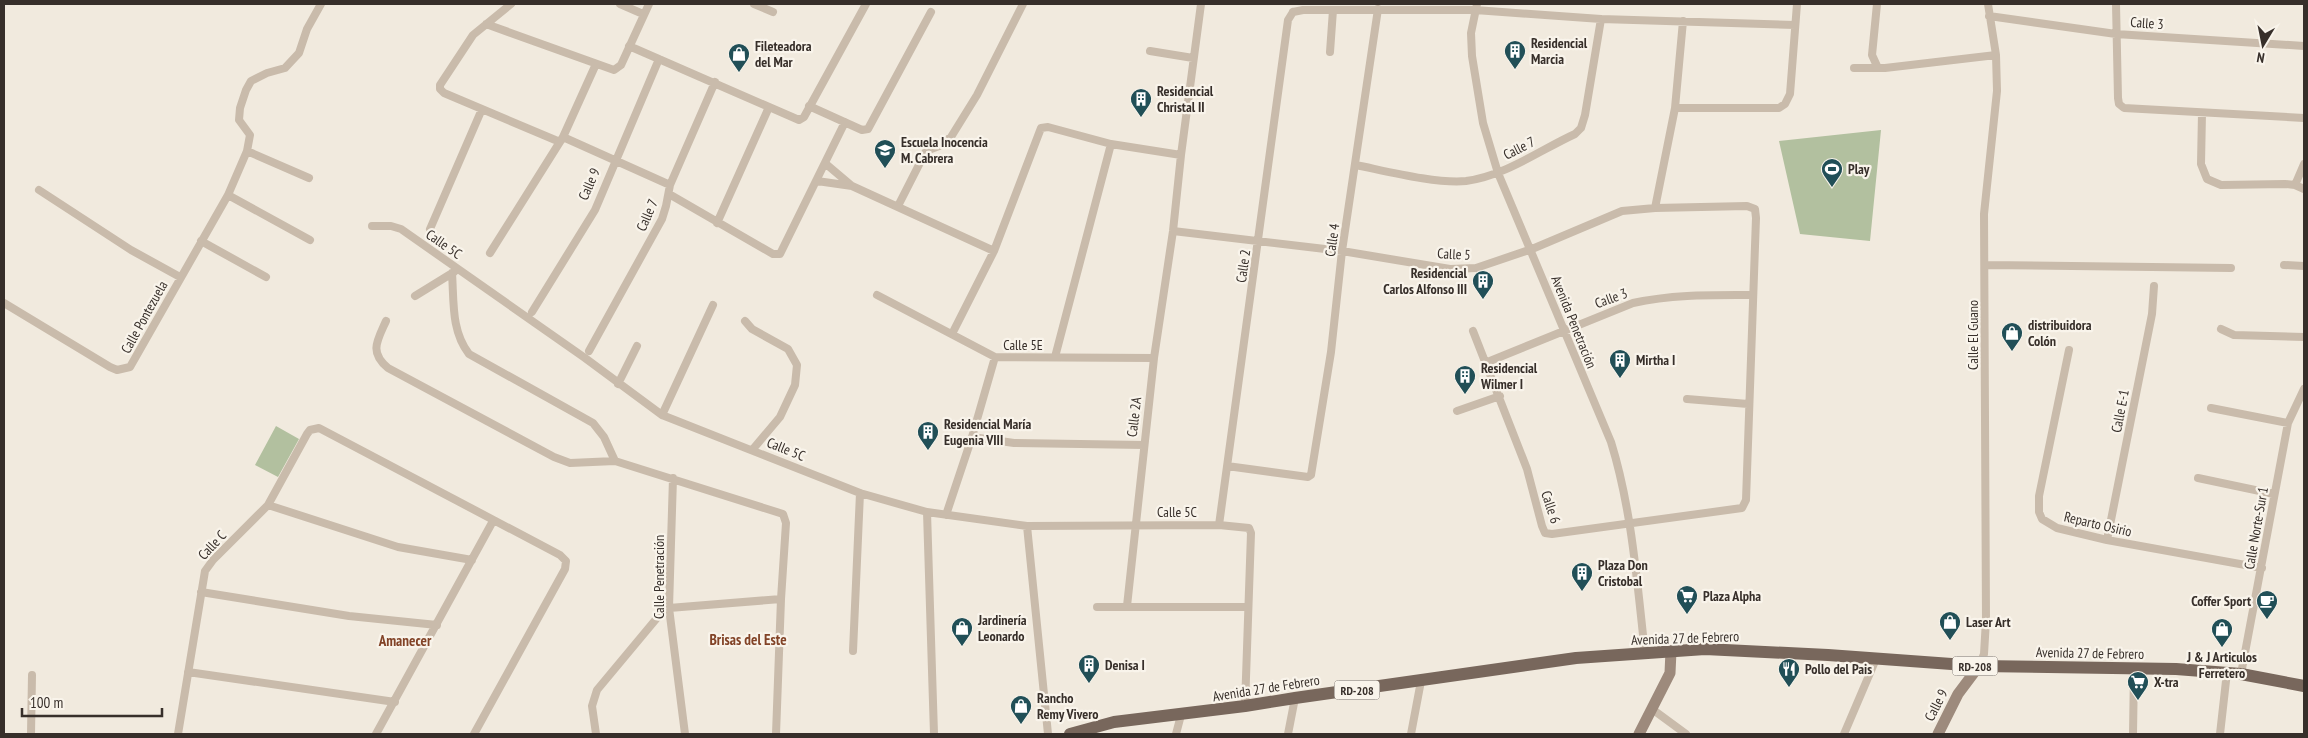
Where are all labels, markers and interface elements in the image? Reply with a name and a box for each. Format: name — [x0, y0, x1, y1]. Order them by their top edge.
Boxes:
street label: Calle 3 — [2130, 13, 2164, 33]
north arrow — [2238, 20, 2288, 70]
place label: Residencial Marcia — [1531, 34, 1588, 68]
place label: Fileteadora del Mar — [755, 37, 812, 71]
building icon: Residencial Marcia — [1503, 39, 1527, 70]
shop icon: Fileteadora del Mar — [727, 42, 751, 73]
text: N — [2255, 48, 2266, 67]
place label: Residencial Christal II — [1157, 82, 1214, 116]
building icon: Residencial Christal II — [1129, 87, 1153, 118]
street label: Calle 7 — [1500, 132, 1538, 164]
place label: Escuela Inocencia M. Cabrera — [901, 133, 988, 167]
school or university icon: Escuela Inocencia M. Cabrera — [873, 138, 897, 169]
sports icon: Play — [1820, 157, 1844, 188]
place label: Play — [1848, 160, 1870, 178]
street label: Calle 9 — [574, 165, 604, 203]
street label: Calle 7 — [632, 196, 662, 234]
street label: Calle 4 — [1321, 222, 1343, 258]
street label: Calle 5C — [423, 225, 466, 263]
street label: Calle 5 — [1437, 244, 1471, 264]
street label: Calle 2 — [1232, 248, 1254, 284]
place label: Residencial Carlos Alfonso III — [1383, 264, 1468, 298]
building icon: Residencial Carlos Alfonso III — [1471, 269, 1495, 300]
street label: Avenida Penetración — [1547, 273, 1601, 371]
street label: Calle Pontezuela — [117, 277, 171, 357]
street label: Calle 3 — [1592, 284, 1630, 312]
street label: Calle El Guano — [1964, 300, 1982, 370]
place label: distribuidora Colón — [2028, 316, 2092, 350]
shop icon: distribuidora Colón — [2000, 321, 2024, 352]
street label: Calle 5E — [1003, 336, 1043, 354]
building icon: Mirtha I — [1608, 348, 1632, 379]
place label: Mirtha I — [1636, 351, 1675, 369]
place label: Residencial Wilmer I — [1480, 359, 1538, 393]
building icon: Residencial Wilmer I — [1453, 364, 1477, 395]
street label: Calle E-1 — [2107, 388, 2133, 434]
street label: Calle 2A — [1123, 396, 1145, 438]
place label: Residencial María Eugenia VIII — [944, 415, 1031, 449]
building icon: Residencial María Eugenia VIII — [916, 420, 940, 451]
street label: Calle 5C — [764, 433, 808, 465]
street label: Calle Norte-Sur 1 — [2240, 485, 2272, 571]
street label: Calle 6 — [1537, 488, 1565, 526]
street label: Calle 5C — [1157, 503, 1197, 521]
street label: Reparto Osirio — [2062, 507, 2134, 541]
street label: Calle C — [194, 526, 230, 563]
street label: Calle Penetración — [650, 535, 668, 619]
place label: Plaza Don Cristobal — [1598, 556, 1648, 590]
building icon: Plaza Don Cristobal — [1570, 561, 1594, 592]
supermarket icon: Plaza Alpha — [1675, 584, 1699, 615]
place label: Plaza Alpha — [1703, 587, 1761, 605]
cafe icon: Coffer Sport — [2255, 589, 2279, 620]
place label: Coffer Sport — [2191, 592, 2251, 610]
shop icon: Laser Art — [1938, 610, 1962, 641]
place label: Jardinería Leonardo — [977, 611, 1027, 645]
place label: Laser Art — [1966, 613, 2011, 631]
shop icon: Jardinería Leonardo — [950, 616, 974, 647]
shop icon: J & J Articulos Ferretero — [2210, 617, 2234, 648]
street label: Avenida 27 de Febrero — [1631, 627, 1739, 649]
district label: Brisas del Este — [709, 630, 787, 649]
district label: Amanecer — [378, 631, 432, 650]
street label: Avenida 27 de Febrero — [2036, 643, 2144, 663]
place label: J & J Articulos Ferretero — [2186, 648, 2257, 682]
building icon: Denisa I — [1077, 653, 1101, 684]
place label: Denisa I — [1105, 656, 1145, 674]
road number: RD-208 — [1952, 656, 1998, 676]
restaurant icon: Pollo del Pais — [1777, 657, 1801, 688]
place label: Pollo del Pais — [1805, 660, 1872, 678]
supermarket icon: X-tra — [2126, 670, 2150, 701]
street label: Avenida 27 de Febrero — [1211, 671, 1321, 705]
place label: X-tra — [2154, 673, 2179, 691]
road number: RD-208 — [1334, 680, 1380, 700]
scale bar — [22, 686, 162, 718]
street label: Calle 9 — [1920, 686, 1952, 724]
place label: Rancho Remy Vivero — [1037, 689, 1098, 723]
text: 100 m — [30, 693, 63, 712]
shop icon: Rancho Remy Vivero — [1009, 694, 1033, 725]

